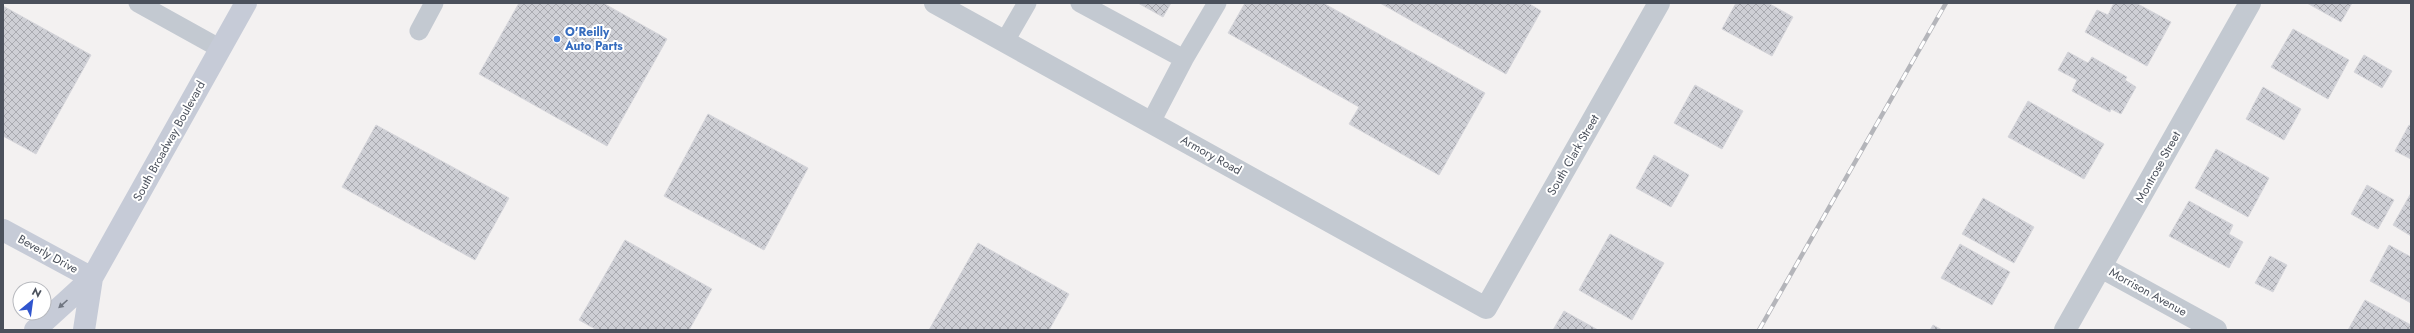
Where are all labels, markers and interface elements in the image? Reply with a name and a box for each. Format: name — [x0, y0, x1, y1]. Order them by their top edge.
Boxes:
place label: O'Reilly Auto Parts — [564, 23, 623, 55]
marker: O'Reilly Auto Parts — [552, 34, 562, 44]
street label: South Broadway Boulevard — [128, 78, 210, 204]
street label: South Clark Street — [1543, 111, 1604, 199]
street label: Montrose Street — [2131, 128, 2185, 206]
street label: Armory Road — [1177, 131, 1245, 179]
street label: Beverly Drive — [15, 230, 81, 278]
street label: Morrison Avenue — [2106, 263, 2190, 321]
north arrow — [12, 281, 52, 321]
text: N — [29, 283, 45, 301]
one-way arrow — [59, 299, 68, 308]

